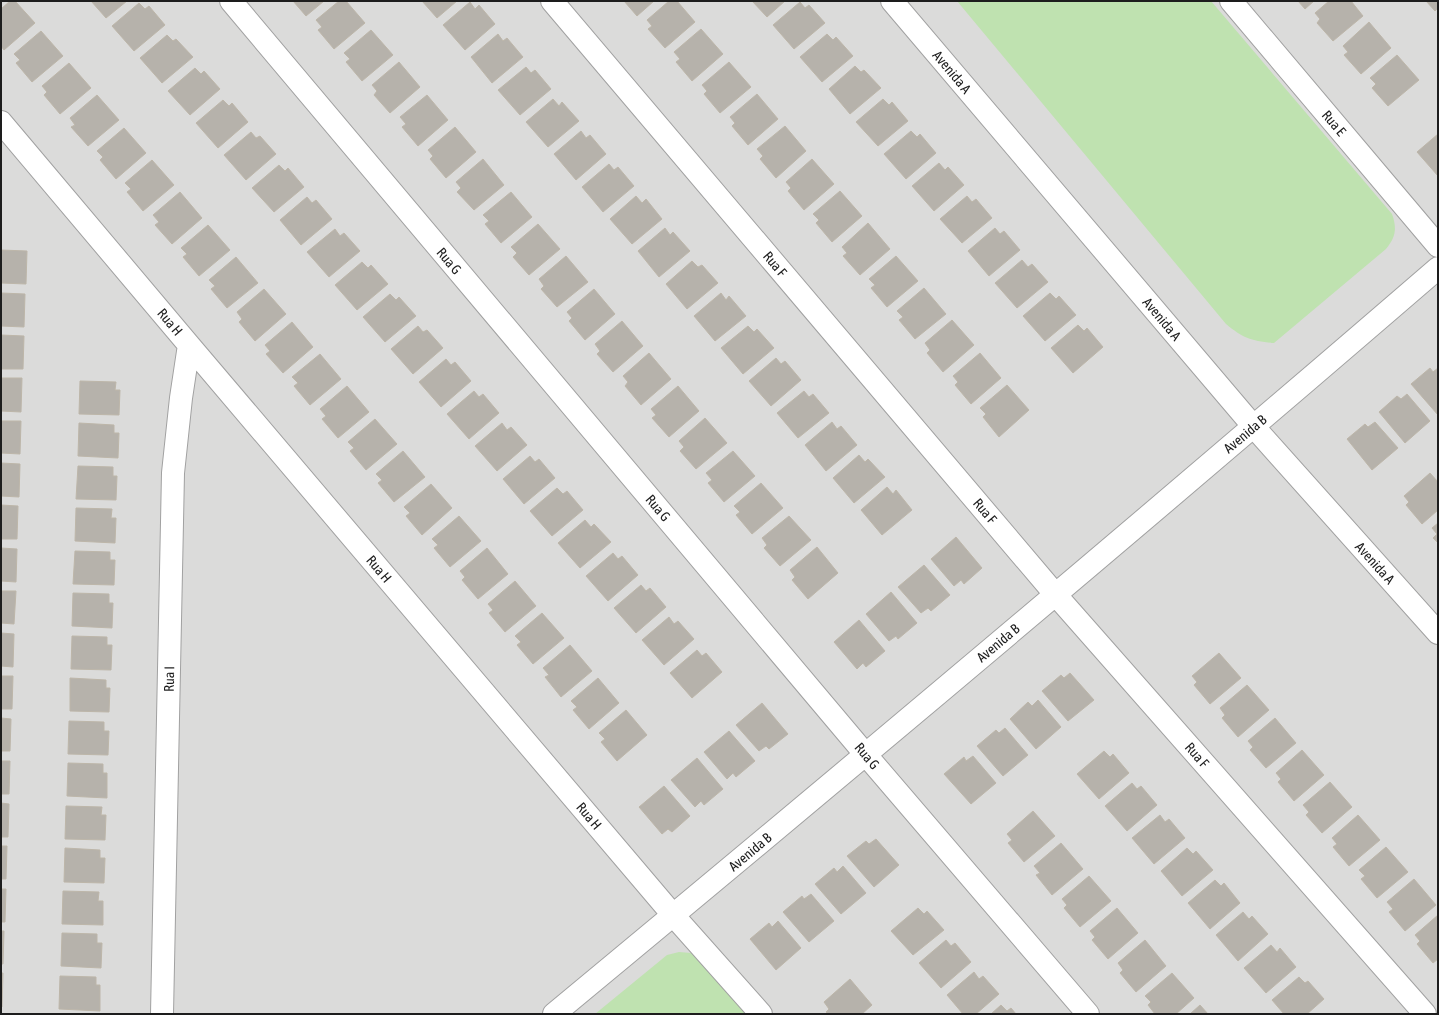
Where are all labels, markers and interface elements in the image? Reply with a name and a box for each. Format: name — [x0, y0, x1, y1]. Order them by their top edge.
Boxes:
street label: Avenida A — [930, 47, 975, 97]
street label: Rua E — [1319, 107, 1349, 139]
street label: Rua G — [433, 245, 465, 277]
street label: Rua F — [760, 248, 790, 280]
street label: Avenida A — [1140, 294, 1185, 344]
street label: Rua H — [154, 305, 186, 339]
street label: Avenida B — [1220, 411, 1270, 456]
street label: Rua G — [642, 492, 674, 524]
street label: Rua F — [970, 495, 1000, 527]
street label: Avenida A — [1352, 539, 1398, 587]
street label: Rua H — [363, 552, 395, 586]
street label: Avenida B — [973, 620, 1023, 665]
street label: Rua I — [161, 666, 177, 692]
street label: Rua F — [1182, 739, 1212, 771]
street label: Rua G — [851, 740, 883, 772]
street label: Rua H — [573, 799, 605, 833]
street label: Avenida B — [725, 829, 775, 874]

